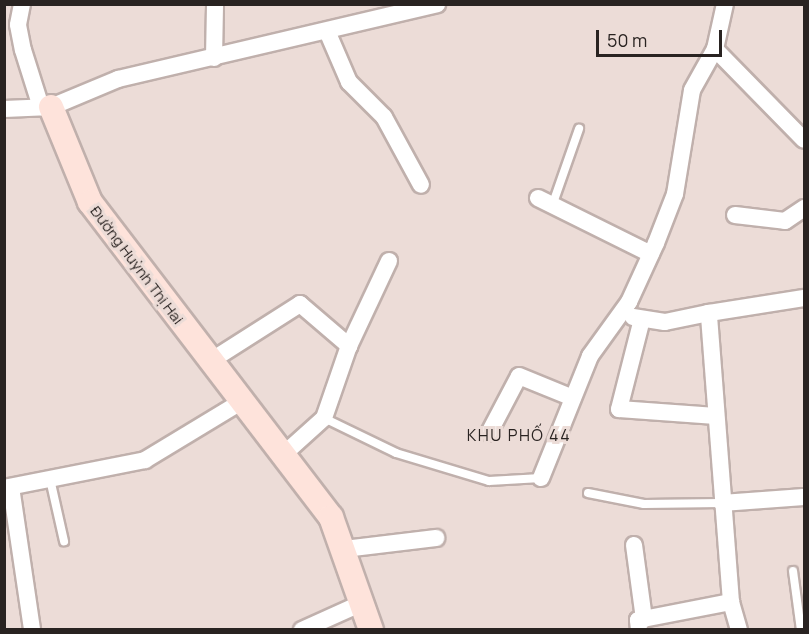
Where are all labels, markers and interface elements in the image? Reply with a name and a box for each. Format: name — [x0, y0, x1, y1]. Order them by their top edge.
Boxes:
scale bar — [599, 18, 725, 56]
text: 50 m — [607, 28, 647, 52]
street label: Đường Huỳnh Thị Hai — [87, 202, 187, 328]
district label: KHU PHỐ 44 — [467, 425, 571, 445]

